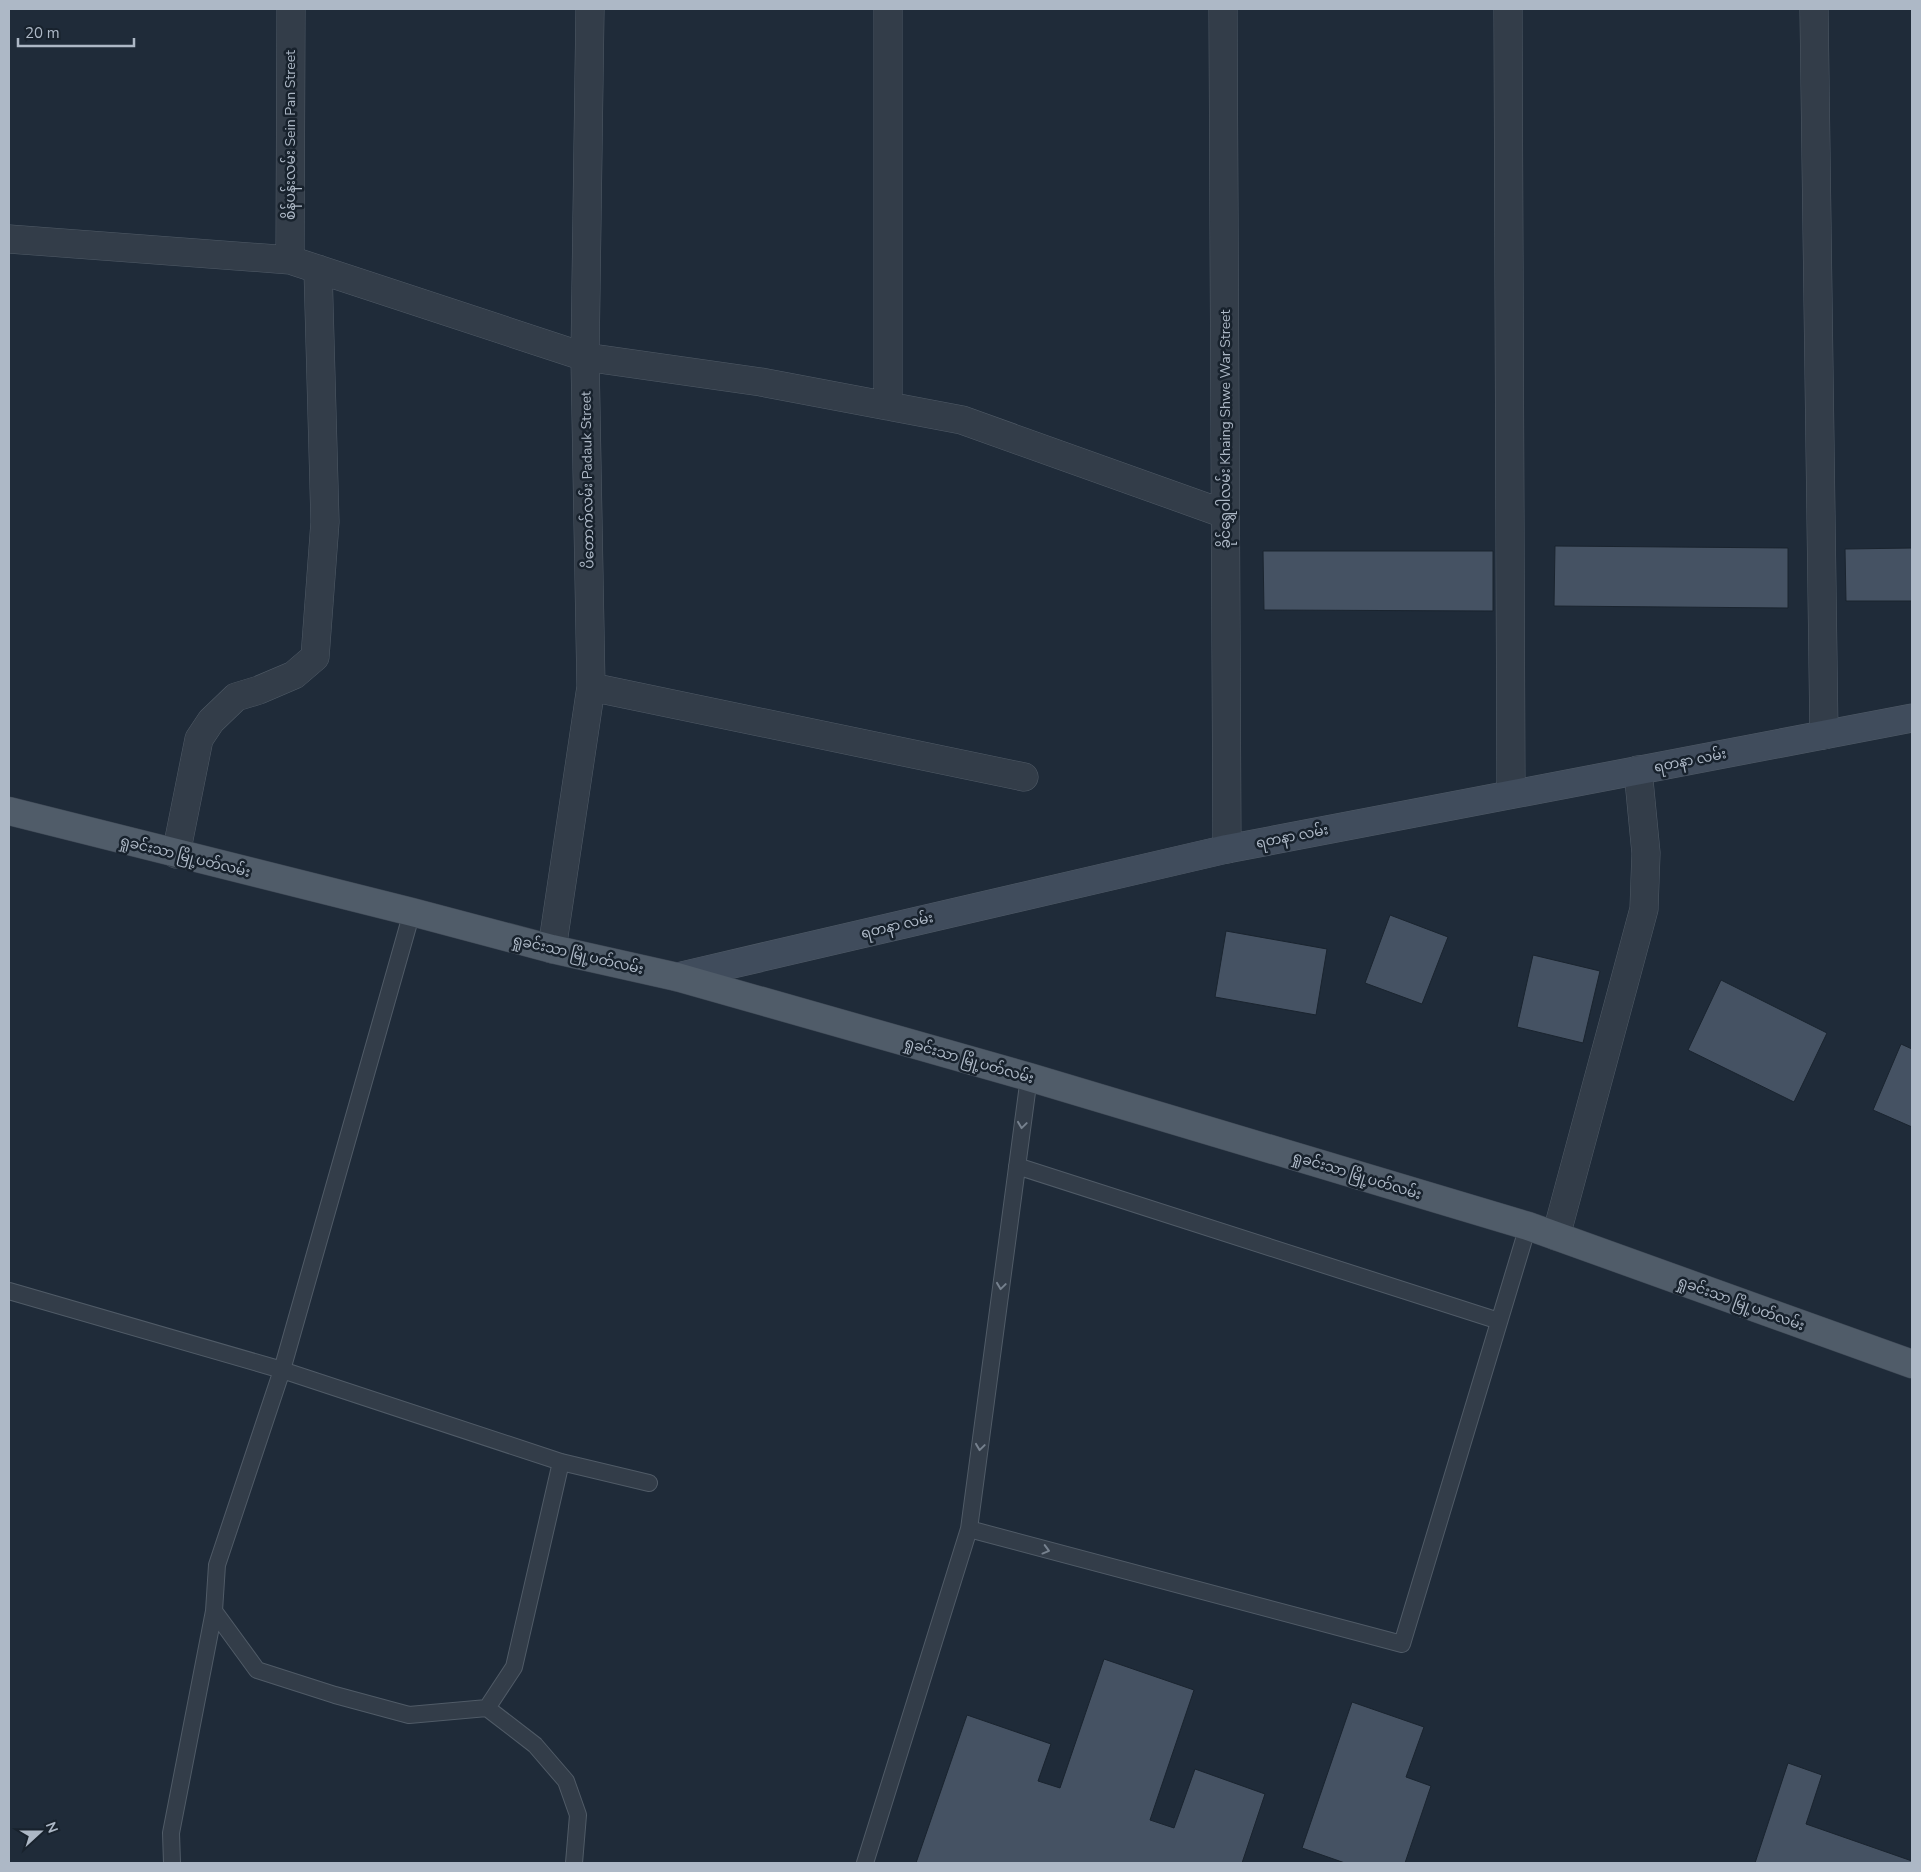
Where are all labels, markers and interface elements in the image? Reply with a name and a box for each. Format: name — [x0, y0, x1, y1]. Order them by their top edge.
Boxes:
scale bar — [18, 15, 134, 47]
text: 20 m — [25, 23, 60, 43]
street label: စိန်ပန်းလမ်း Sein Pan Street — [280, 50, 302, 220]
street label: ခိုင်ရွှေဝါလမ်း Khaing Shwe War Street — [1215, 309, 1237, 548]
street label: ပိတောက်လမ်း Padauk Street — [575, 391, 599, 569]
street label: ရတနာ လမ်း — [1652, 743, 1728, 779]
street label: ရတနာ လမ်း — [1254, 819, 1330, 855]
street label: ရှုခင်းသာ မြို့ပတ်လမ်း — [117, 830, 253, 884]
street label: ရတနာ လမ်း — [859, 907, 935, 945]
street label: ရှုခင်းသာ မြို့ပတ်လမ်း — [510, 929, 646, 981]
street label: ရှုခင်းသာ မြို့ပတ်လမ်း — [901, 1032, 1036, 1090]
one-way arrow — [1017, 1121, 1028, 1129]
street label: ရှုခင်းသာ မြို့ပတ်လမ်း — [1289, 1146, 1424, 1206]
street label: ရှုခင်းသာ မြို့ပတ်လမ်း — [1674, 1271, 1807, 1337]
one-way arrow — [996, 1283, 1007, 1291]
one-way arrow — [975, 1443, 985, 1452]
one-way arrow — [1041, 1544, 1050, 1555]
north arrow — [15, 1807, 65, 1857]
text: N — [41, 1819, 62, 1836]

